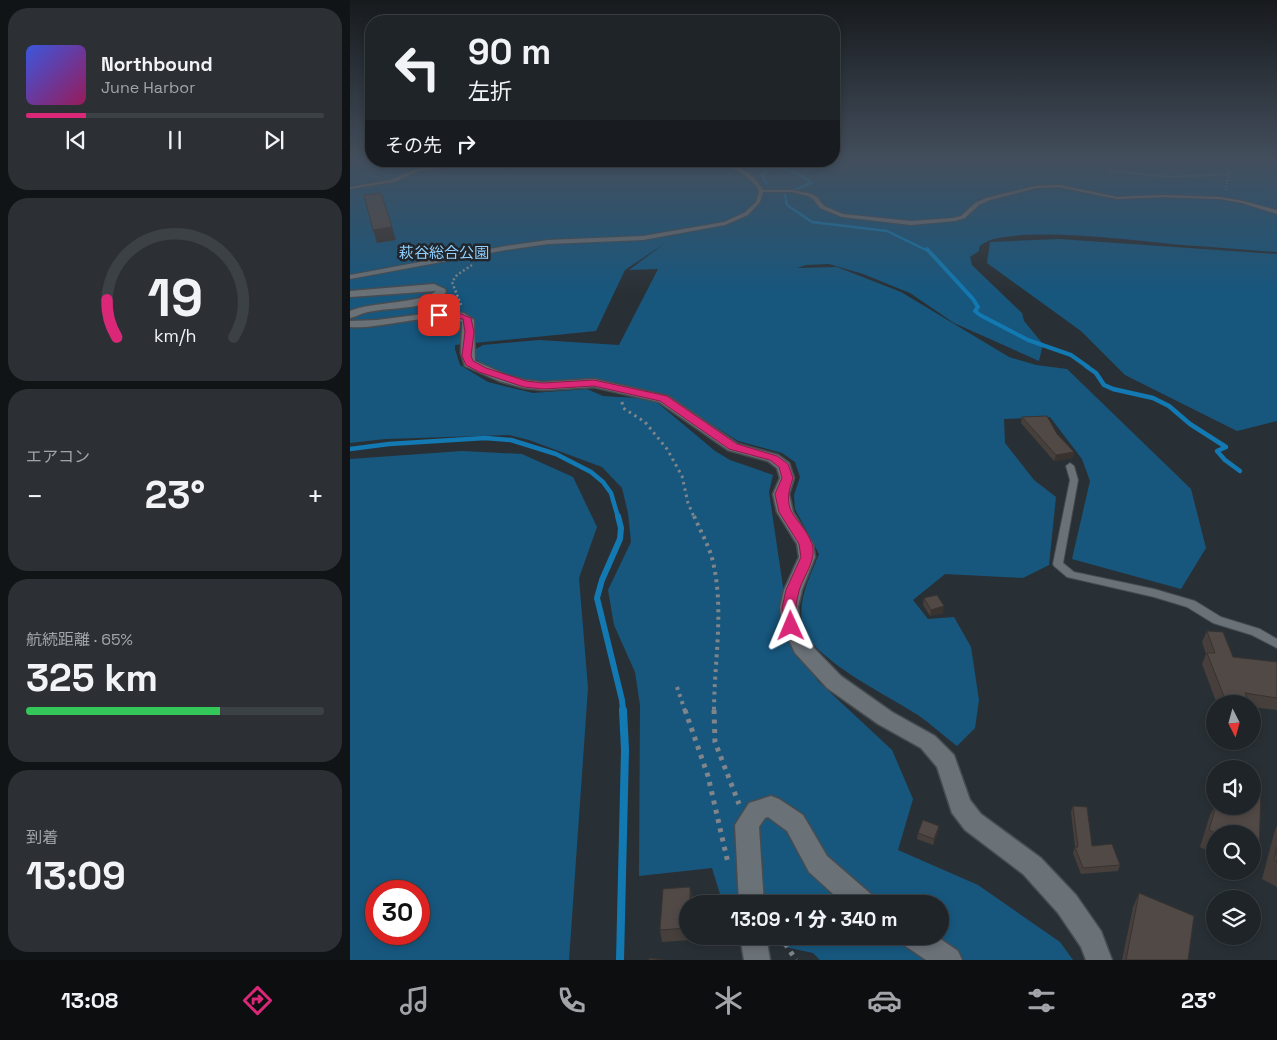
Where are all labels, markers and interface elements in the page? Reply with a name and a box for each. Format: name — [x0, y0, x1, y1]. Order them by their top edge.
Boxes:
text: 90 m — [468, 30, 551, 74]
icon: left — [385, 35, 450, 100]
text: Northbound — [101, 52, 213, 77]
text: June Harbor — [101, 77, 195, 98]
text: 左折 — [468, 77, 512, 105]
icon: previous — [62, 126, 90, 154]
icon: pause — [161, 126, 189, 154]
icon: next — [260, 126, 288, 154]
icon: right — [452, 130, 480, 158]
text: その先 — [385, 133, 442, 158]
park label: 萩谷総合公園 — [399, 243, 489, 262]
text: 19 — [147, 265, 203, 331]
pin — [418, 294, 460, 336]
icon: arrive — [425, 301, 453, 329]
text: km/h — [154, 324, 196, 347]
text: エアコン — [26, 446, 90, 467]
text: 23° — [145, 471, 205, 519]
text: − — [26, 478, 43, 514]
text: + — [307, 478, 324, 514]
position arrow — [764, 599, 816, 651]
text: 航続距離 · 65% — [26, 629, 133, 650]
text: 325 km — [26, 654, 158, 702]
north arrow — [1206, 695, 1261, 750]
map controls — [1206, 695, 1261, 945]
button: sound — [1206, 760, 1261, 815]
button: search — [1206, 825, 1261, 880]
text: 到着 — [26, 827, 58, 848]
text: 13:09 — [26, 852, 126, 900]
speed limit sign: 30 — [365, 880, 430, 945]
button: layers — [1206, 890, 1261, 945]
text: 13:09 · 1 分 · 340 m — [731, 907, 897, 932]
icon: directions — [240, 983, 275, 1018]
icon: music — [397, 983, 432, 1018]
icon: phone — [554, 983, 589, 1018]
icon: climate — [711, 983, 746, 1018]
icon: car — [867, 983, 902, 1018]
icon: filters — [1024, 983, 1059, 1018]
text: 13:08 — [61, 986, 118, 1014]
text: 23° — [1181, 986, 1216, 1014]

